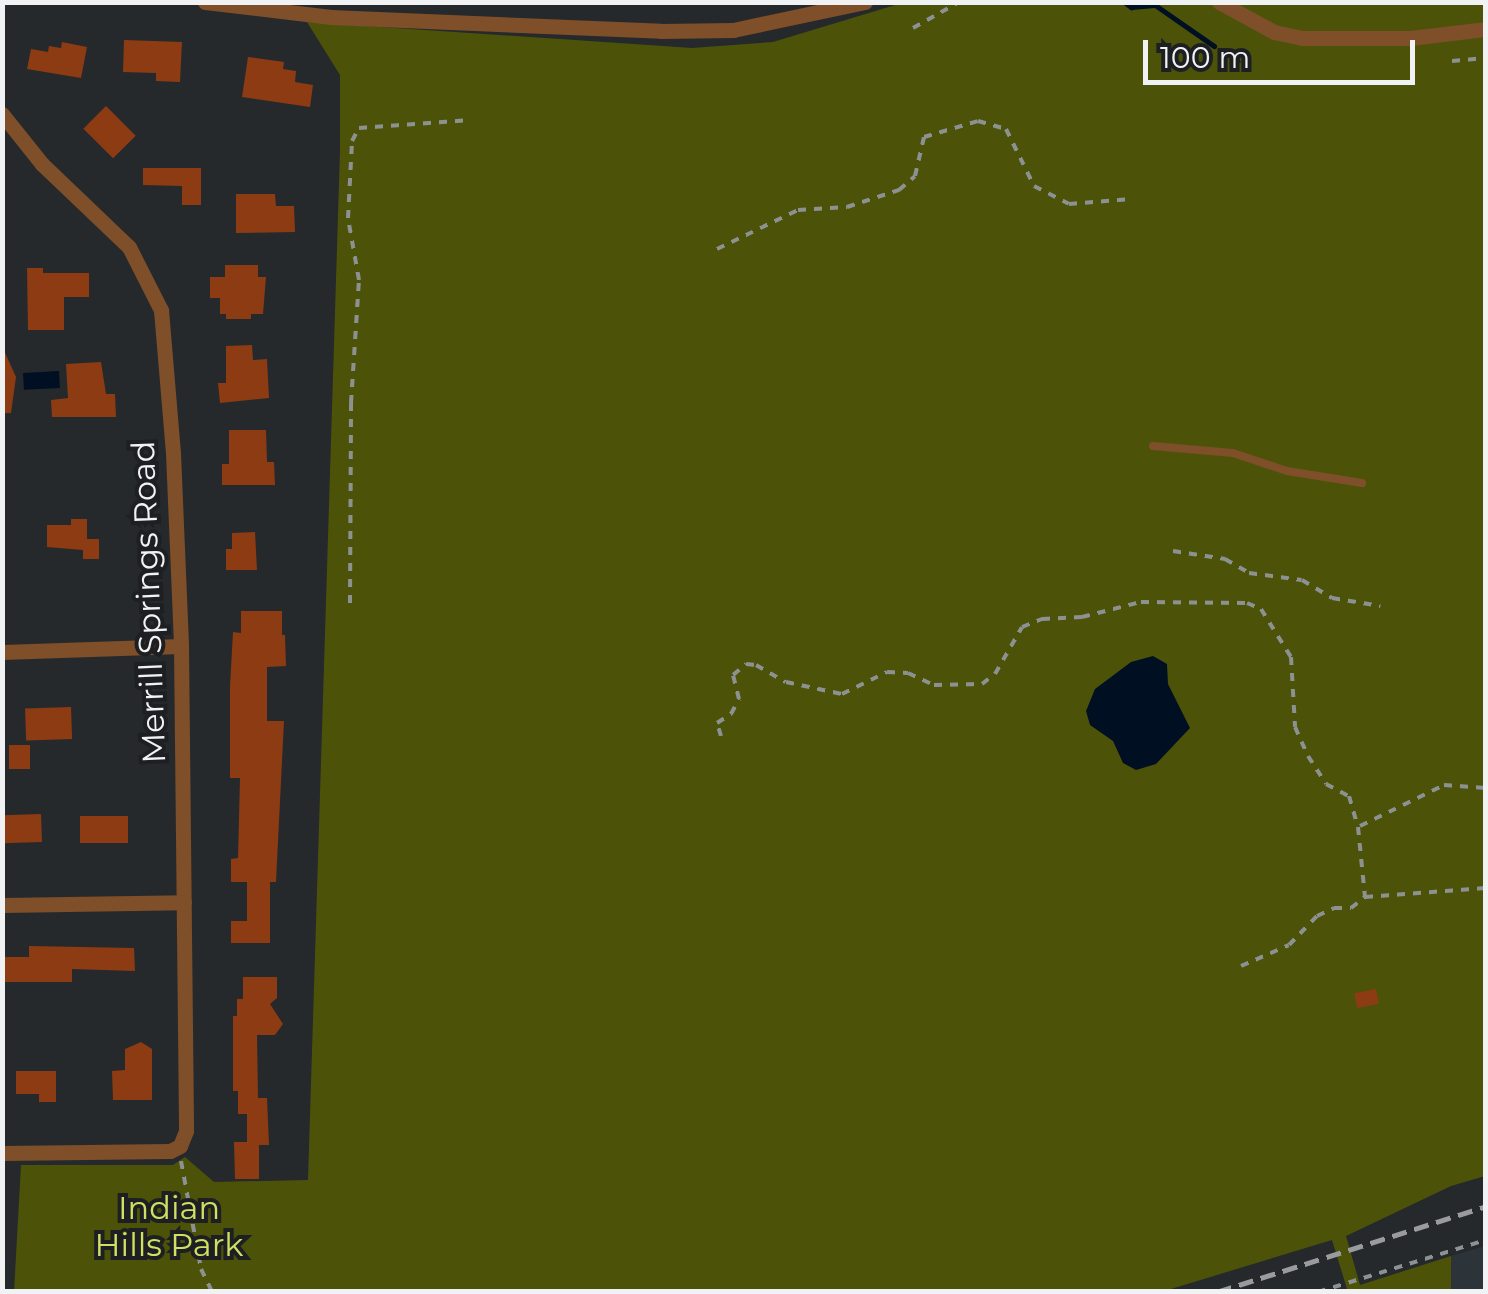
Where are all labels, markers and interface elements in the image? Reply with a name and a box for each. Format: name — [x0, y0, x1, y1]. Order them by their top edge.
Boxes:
scale bar — [1148, 20, 1420, 82]
text: 100 m — [1160, 39, 1250, 76]
street label: Merrill Springs Road — [124, 440, 174, 764]
park label: Indian Hills Park — [95, 1190, 243, 1265]

